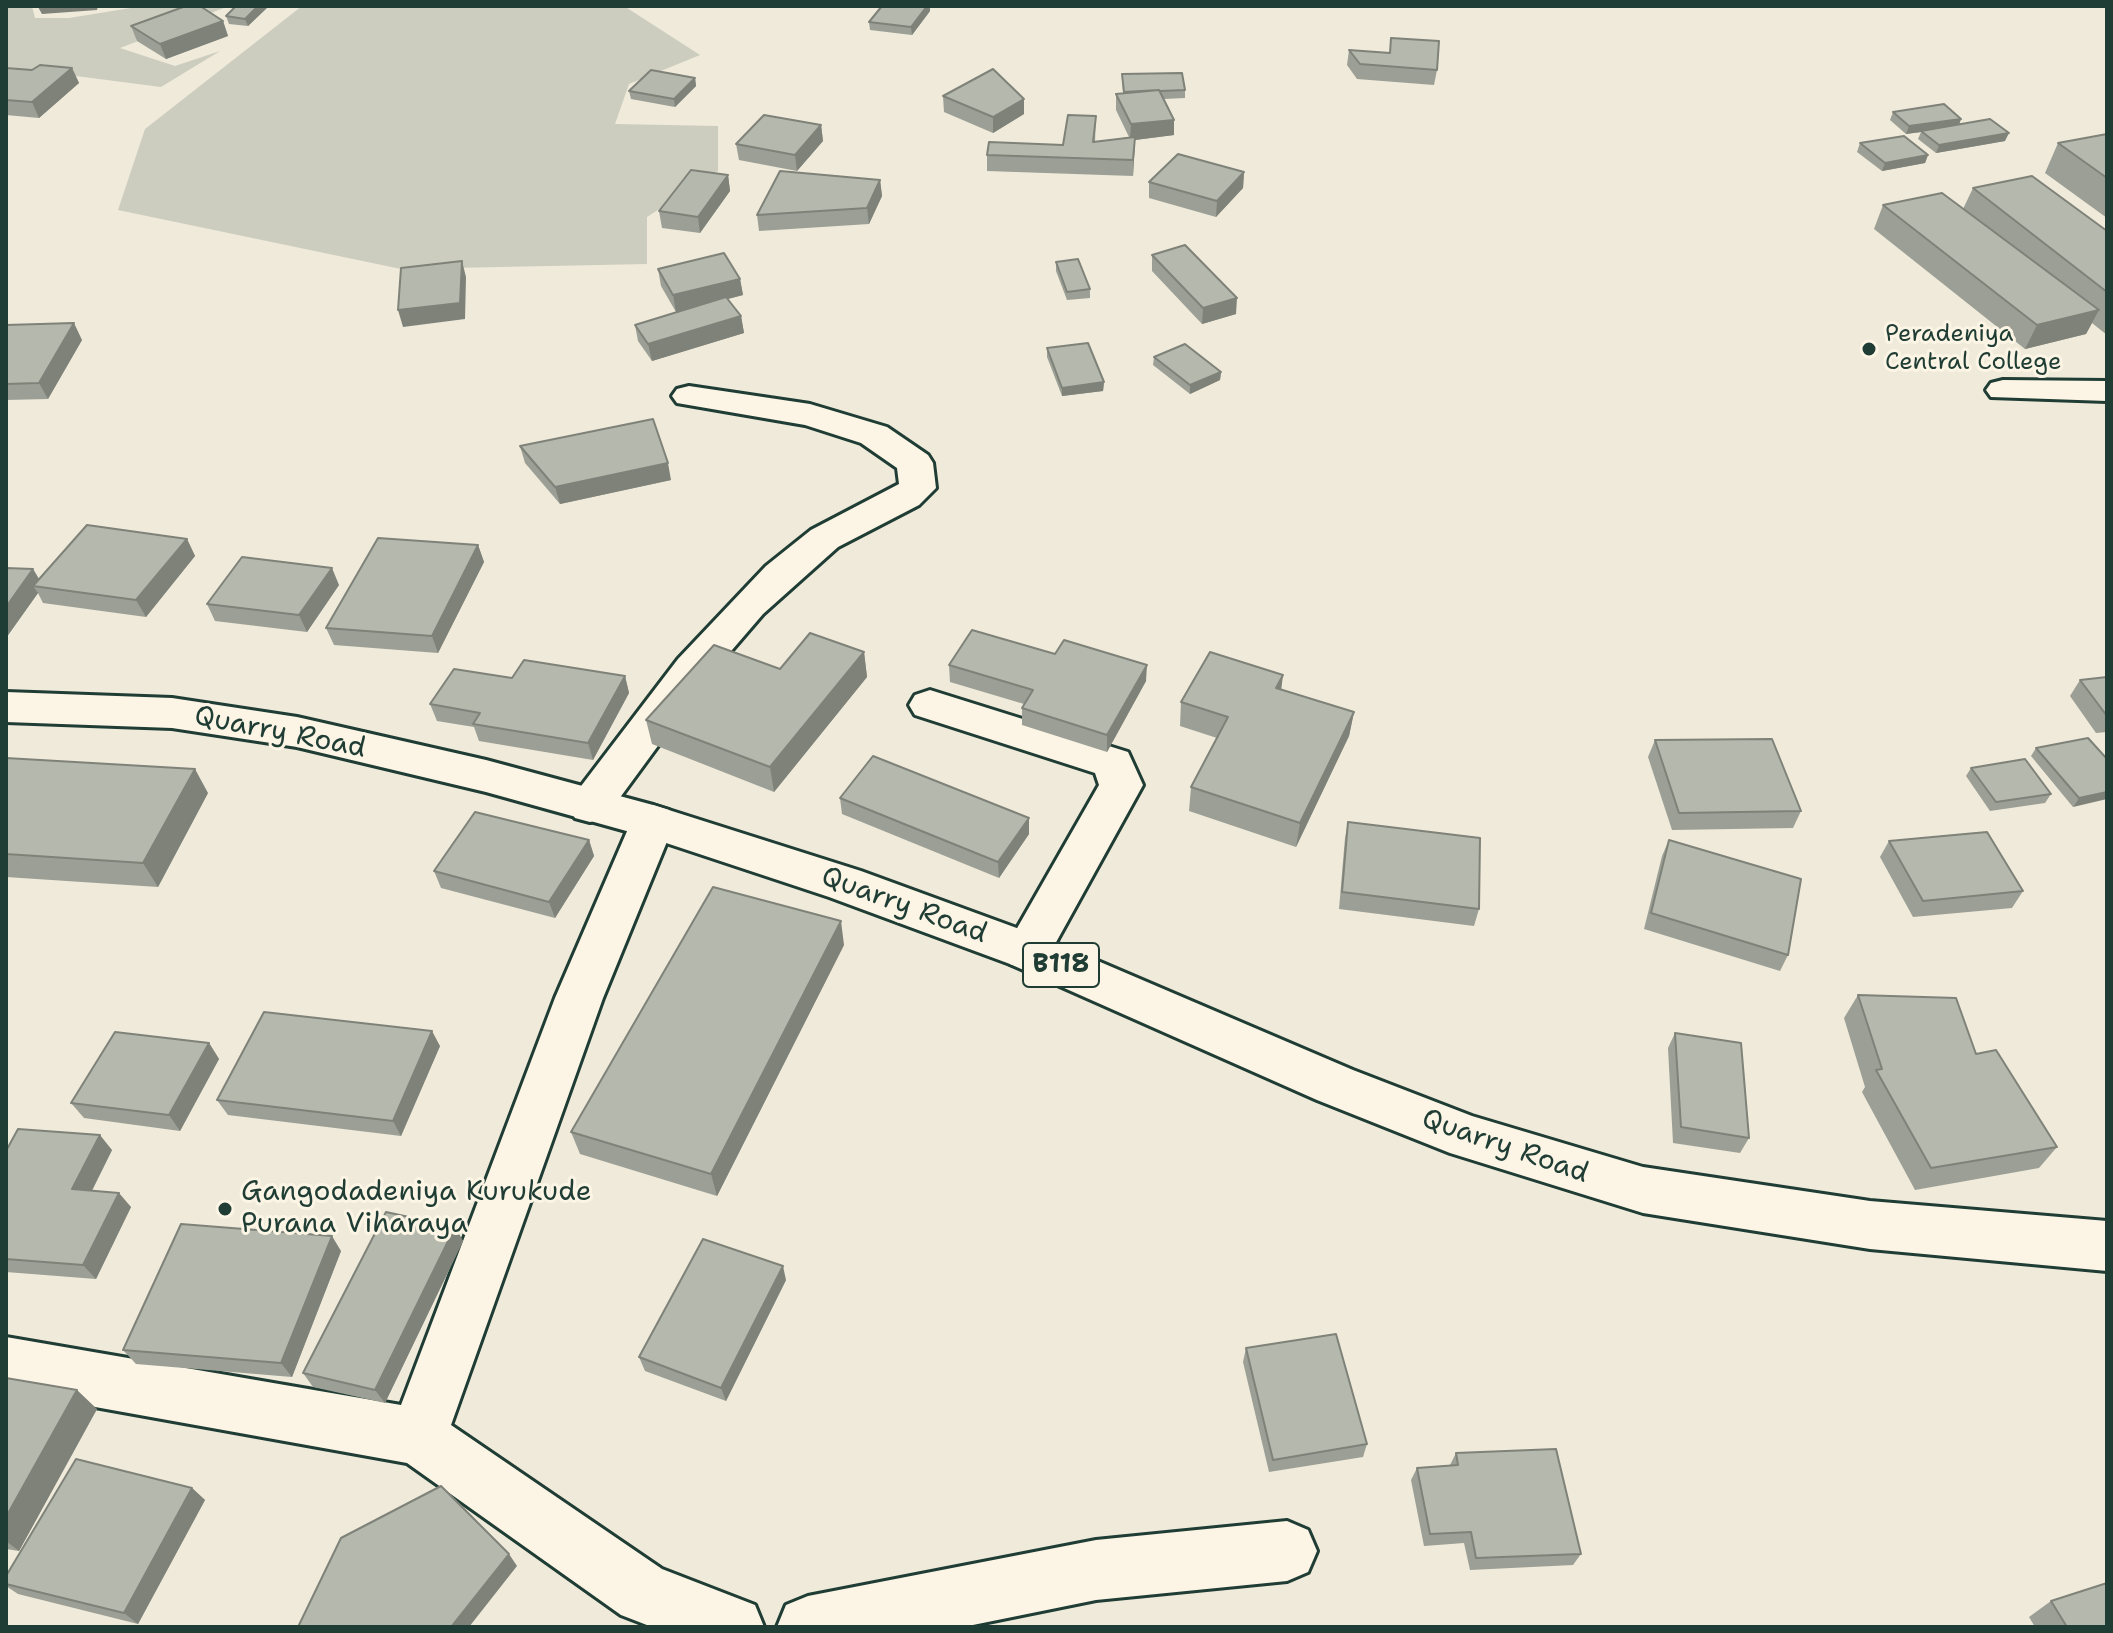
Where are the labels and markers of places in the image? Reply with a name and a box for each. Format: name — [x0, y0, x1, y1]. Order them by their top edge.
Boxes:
place label: Peradeniya Central College — [1885, 321, 2062, 377]
marker: Peradeniya Central College — [1860, 340, 1878, 358]
place label: Gangodadeniya Kurukude Purana Viharaya — [241, 1176, 592, 1242]
marker: Gangodadeniya Kurukude Purana Viharaya — [216, 1200, 234, 1218]

